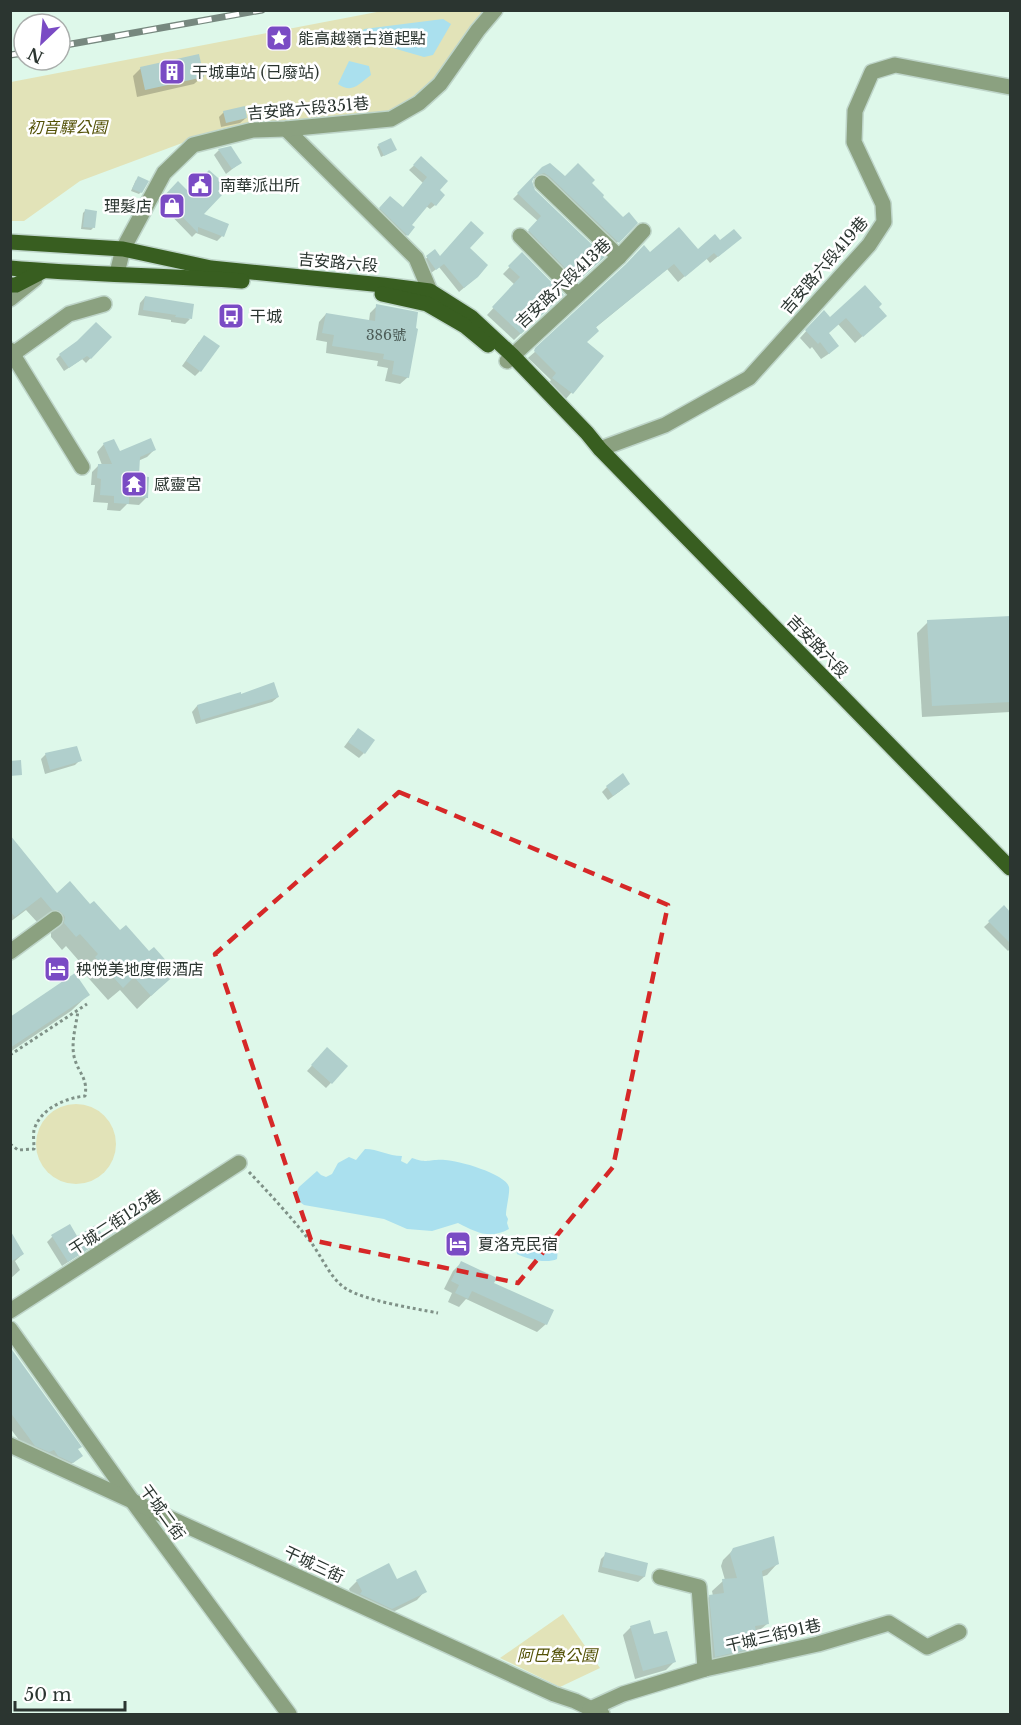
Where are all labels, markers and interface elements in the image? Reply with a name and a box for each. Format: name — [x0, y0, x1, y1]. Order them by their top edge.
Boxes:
north arrow — [12, 12, 72, 72]
place icon: 能高越嶺古道起點 — [264, 23, 294, 53]
place label: 能高越嶺古道起點 — [298, 28, 426, 48]
text: N — [24, 43, 47, 68]
building icon: 干城車站 (已廢站) — [157, 57, 187, 87]
place label: 干城車站 (已廢站) — [192, 62, 319, 82]
street label: 吉安路六段351巷 — [246, 93, 370, 123]
park label: 初音驛公園 — [27, 117, 109, 137]
public building icon: 南華派出所 — [185, 170, 215, 200]
place label: 南華派出所 — [220, 175, 300, 195]
shop icon: 理髮店 — [157, 191, 187, 221]
place label: 理髮店 — [104, 196, 152, 216]
street label: 吉安路六段419巷 — [776, 212, 872, 318]
street label: 吉安路六段413巷 — [511, 234, 615, 332]
street label: 吉安路六段 — [297, 249, 379, 275]
bus stop icon: 干城 — [216, 301, 246, 331]
place label: 干城 — [250, 306, 282, 326]
house number: 386號 — [366, 326, 406, 344]
temple icon: 感靈宮 — [119, 469, 149, 499]
place label: 感靈宮 — [154, 474, 202, 494]
street label: 吉安路六段 — [783, 610, 853, 682]
hotel icon: 秧悦美地度假酒店 — [42, 954, 72, 984]
place label: 秧悦美地度假酒店 — [76, 959, 204, 979]
street label: 干城二街125巷 — [65, 1185, 165, 1259]
hotel icon: 夏洛克民宿 — [443, 1229, 473, 1259]
place label: 夏洛克民宿 — [478, 1234, 558, 1254]
street label: 干城二街 — [136, 1480, 190, 1544]
street label: 干城三街 — [281, 1541, 347, 1587]
street label: 干城三街91巷 — [723, 1614, 823, 1656]
park label: 阿巴魯公園 — [517, 1645, 599, 1665]
scale bar — [15, 1674, 124, 1712]
text: 50 m — [24, 1684, 72, 1706]

